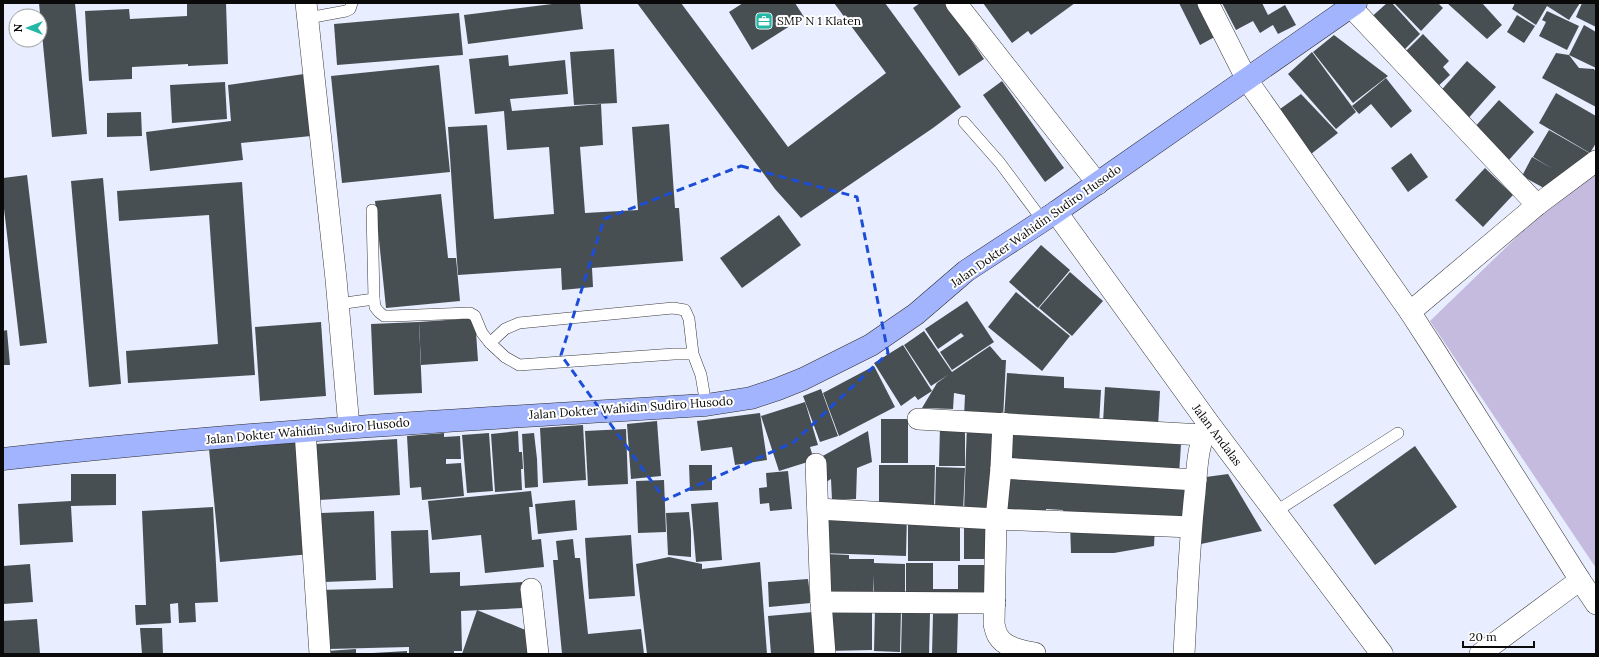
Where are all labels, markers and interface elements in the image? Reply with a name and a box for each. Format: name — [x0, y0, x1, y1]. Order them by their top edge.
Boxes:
north arrow — [8, 8, 48, 48]
office icon: SMP N 1 Klaten — [754, 11, 774, 31]
place label: SMP N 1 Klaten — [777, 13, 861, 28]
text: N — [11, 23, 25, 32]
street label: Jalan Dokter Wahidin Sudiro Husodo — [947, 161, 1124, 291]
street label: Jalan Dokter Wahidin Sudiro Husodo — [528, 393, 733, 422]
street label: Jalan Andalas — [1189, 400, 1246, 469]
street label: Jalan Dokter Wahidin Sudiro Husodo — [205, 414, 410, 447]
scale bar — [1463, 623, 1534, 649]
text: 20 m — [1469, 629, 1497, 644]

